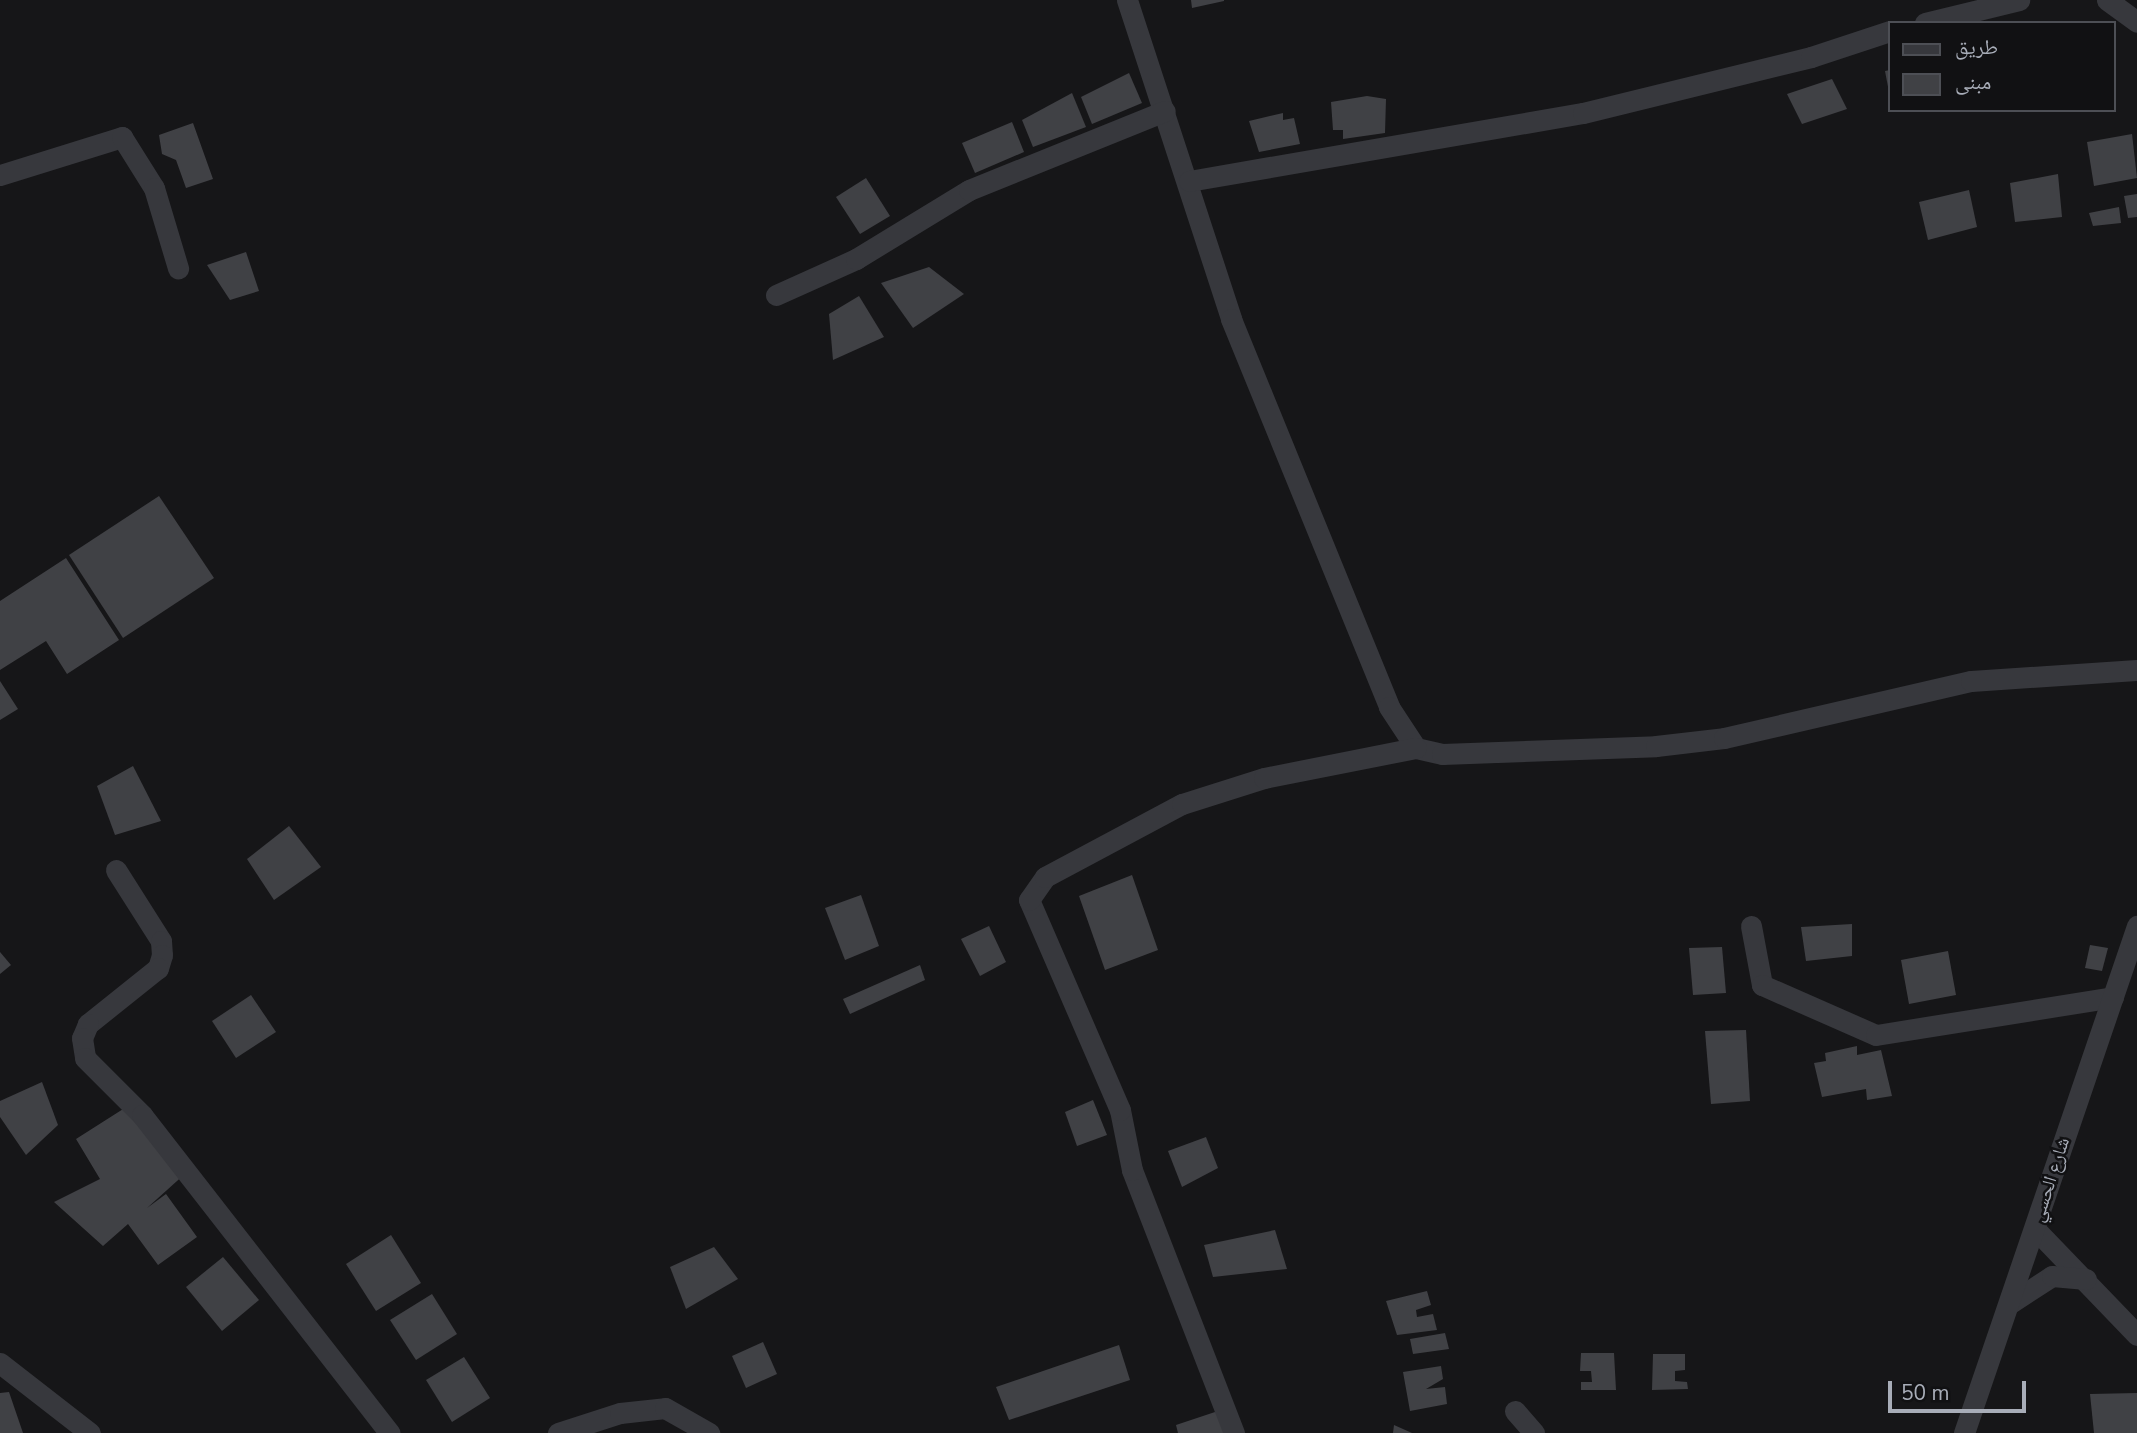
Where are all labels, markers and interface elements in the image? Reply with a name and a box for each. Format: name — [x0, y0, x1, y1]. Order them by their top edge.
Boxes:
legend — [1888, 21, 2116, 112]
text: طريق — [1955, 33, 1998, 61]
text: مبنى — [1955, 68, 1991, 96]
street label: شارع الحسي — [2027, 1135, 2075, 1225]
scale bar — [1892, 1366, 2030, 1410]
text: 50 m — [1901, 1379, 1950, 1407]

